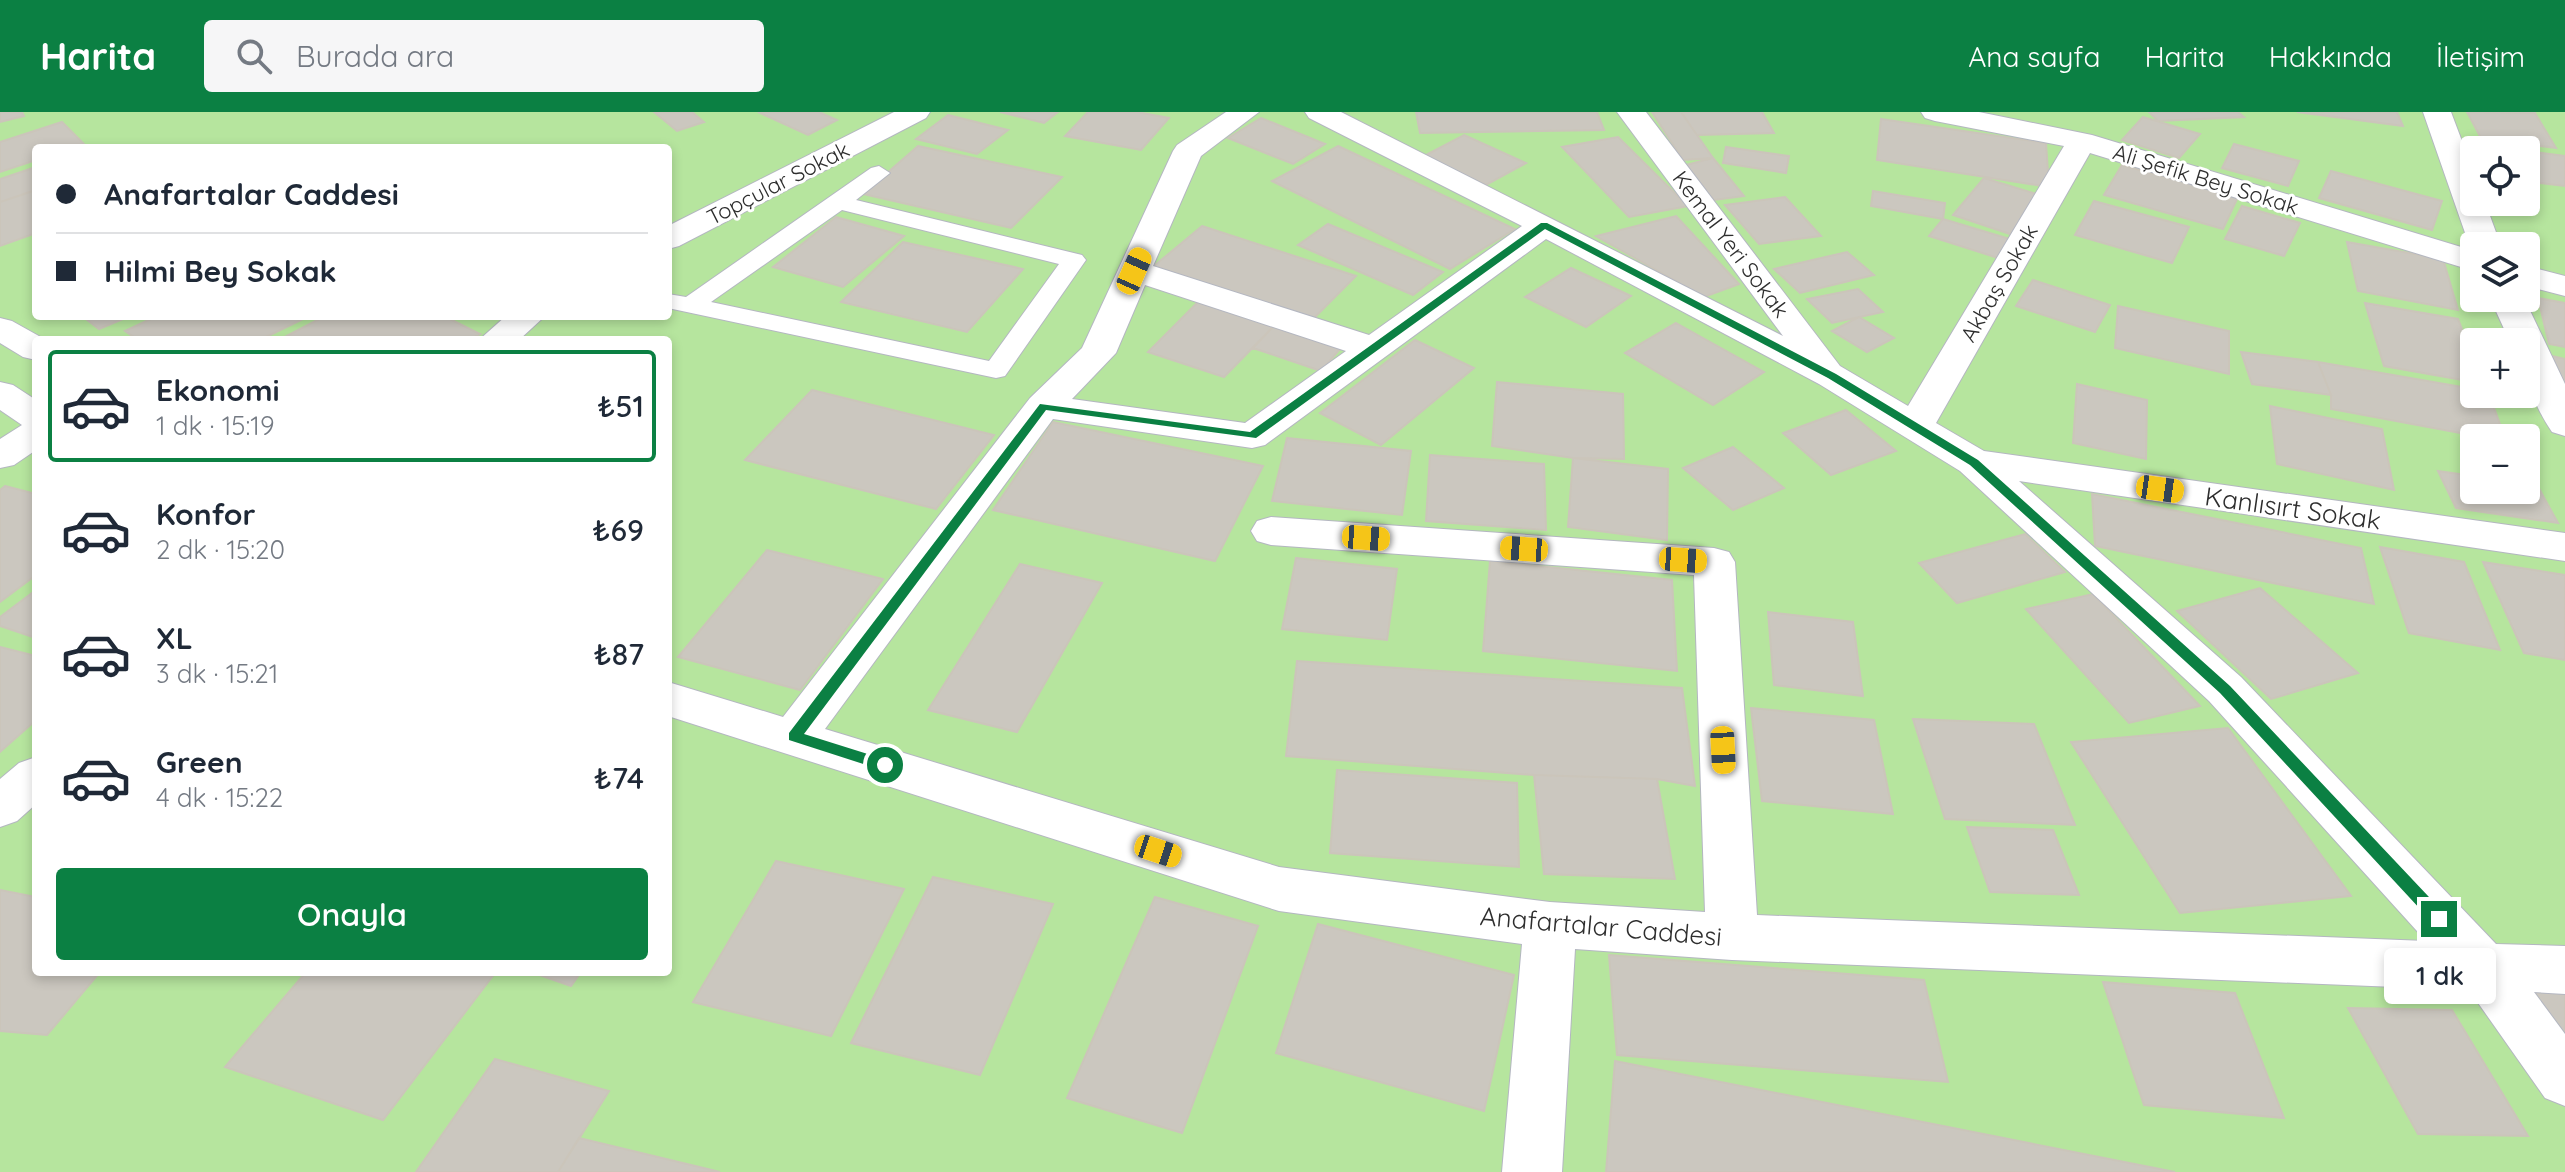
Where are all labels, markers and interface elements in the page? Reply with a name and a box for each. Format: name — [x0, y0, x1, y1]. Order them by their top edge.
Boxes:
search box — [204, 20, 764, 92]
text: Harita — [40, 32, 156, 80]
icon: search — [232, 34, 276, 78]
text: Burada ara — [296, 37, 454, 75]
text: Ana sayfa — [1968, 39, 2100, 74]
text: Harita — [2144, 39, 2225, 74]
text: Hakkında — [2269, 39, 2392, 74]
text: İletişim — [2436, 39, 2525, 74]
street label: Topçular Sokak — [702, 135, 854, 231]
map controls — [2460, 136, 2540, 504]
button: locate — [2460, 136, 2540, 216]
street label: Ali Şefik Bey Sokak — [2110, 137, 2302, 221]
street label: Kemal Yeri Sokak — [1667, 165, 1795, 323]
text: Anafartalar Caddesi — [104, 175, 399, 213]
street label: Akbaş Sokak — [1954, 219, 2044, 347]
button: layers — [2460, 232, 2540, 312]
car — [1113, 244, 1155, 298]
text: Hilmi Bey Sokak — [104, 252, 337, 290]
button: + — [2460, 328, 2540, 408]
icon: car — [60, 370, 132, 442]
text: Ekonomi — [156, 371, 280, 409]
text: ₺51 — [597, 387, 644, 425]
text: 1 dk · 15:19 — [156, 409, 274, 442]
button: − — [2460, 424, 2540, 504]
car — [2135, 474, 2185, 504]
street label: Kanlısırt Sokak — [2203, 479, 2383, 537]
icon: car — [60, 494, 132, 566]
text: Konfor — [156, 495, 256, 533]
text: ₺69 — [592, 511, 644, 549]
car — [1341, 524, 1391, 552]
text: 2 dk · 15:20 — [156, 533, 285, 566]
car — [1499, 535, 1549, 563]
car — [1658, 546, 1708, 574]
icon: car — [60, 618, 132, 690]
text: XL — [156, 619, 193, 657]
text: ₺87 — [593, 635, 644, 673]
text: 3 dk · 15:21 — [156, 657, 278, 690]
car — [1710, 725, 1736, 775]
icon: car — [60, 742, 132, 814]
text: Green — [156, 743, 243, 781]
route start — [867, 747, 903, 783]
text: ₺74 — [594, 759, 644, 797]
text: 4 dk · 15:22 — [156, 781, 283, 814]
car — [1131, 832, 1185, 870]
button: Onayla — [56, 868, 648, 960]
street label: Anafartalar Caddesi — [1479, 899, 1723, 953]
route end — [2421, 901, 2457, 937]
callout: 1 dk — [2383, 947, 2495, 1003]
text: 1 dk — [2416, 959, 2464, 992]

